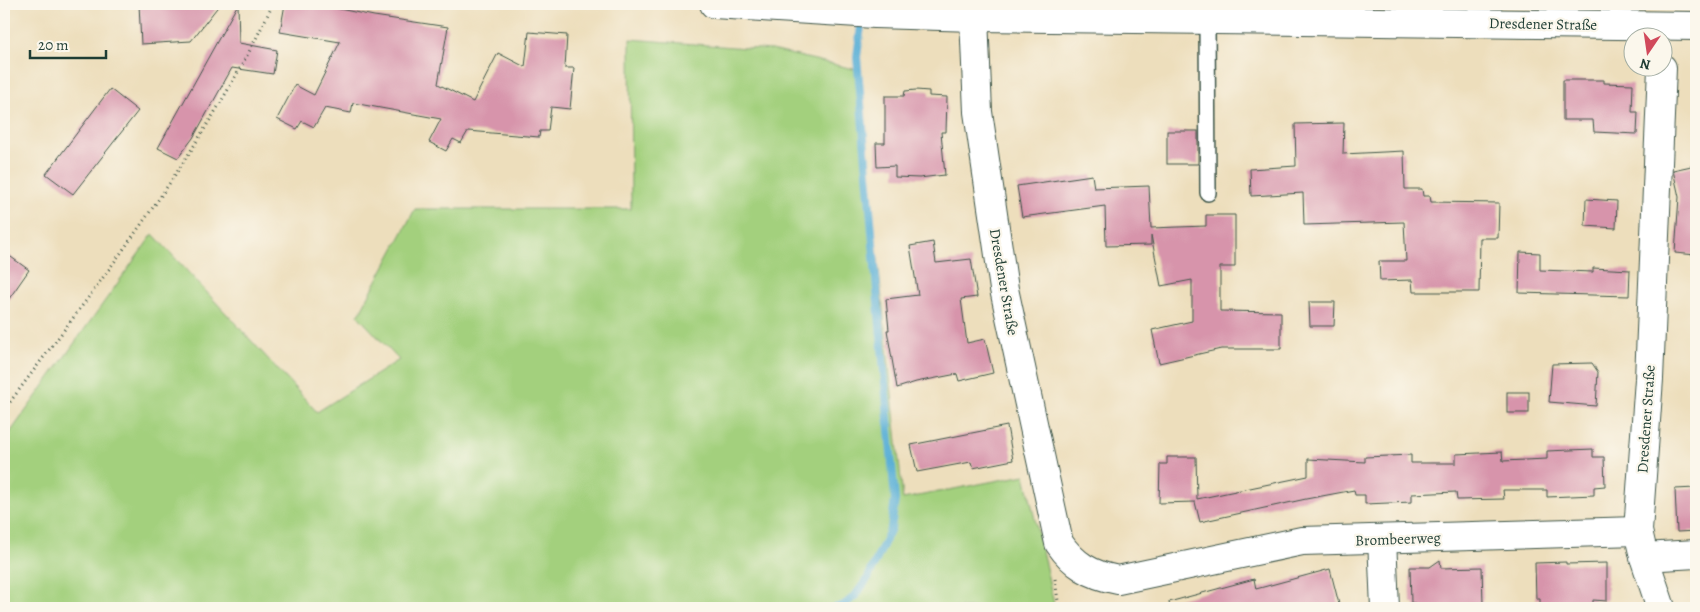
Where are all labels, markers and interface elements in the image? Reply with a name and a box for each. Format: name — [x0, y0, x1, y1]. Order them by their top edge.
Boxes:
street label: Dresdener Straße — [1489, 13, 1598, 35]
scale bar — [30, 28, 106, 60]
north arrow — [1622, 28, 1672, 78]
text: 20 m — [38, 35, 69, 55]
text: N — [1638, 54, 1652, 75]
street label: Dresdener Straße — [985, 227, 1023, 337]
street label: Dresdener Straße — [1632, 364, 1660, 474]
street label: Brombeerweg — [1355, 527, 1442, 550]

